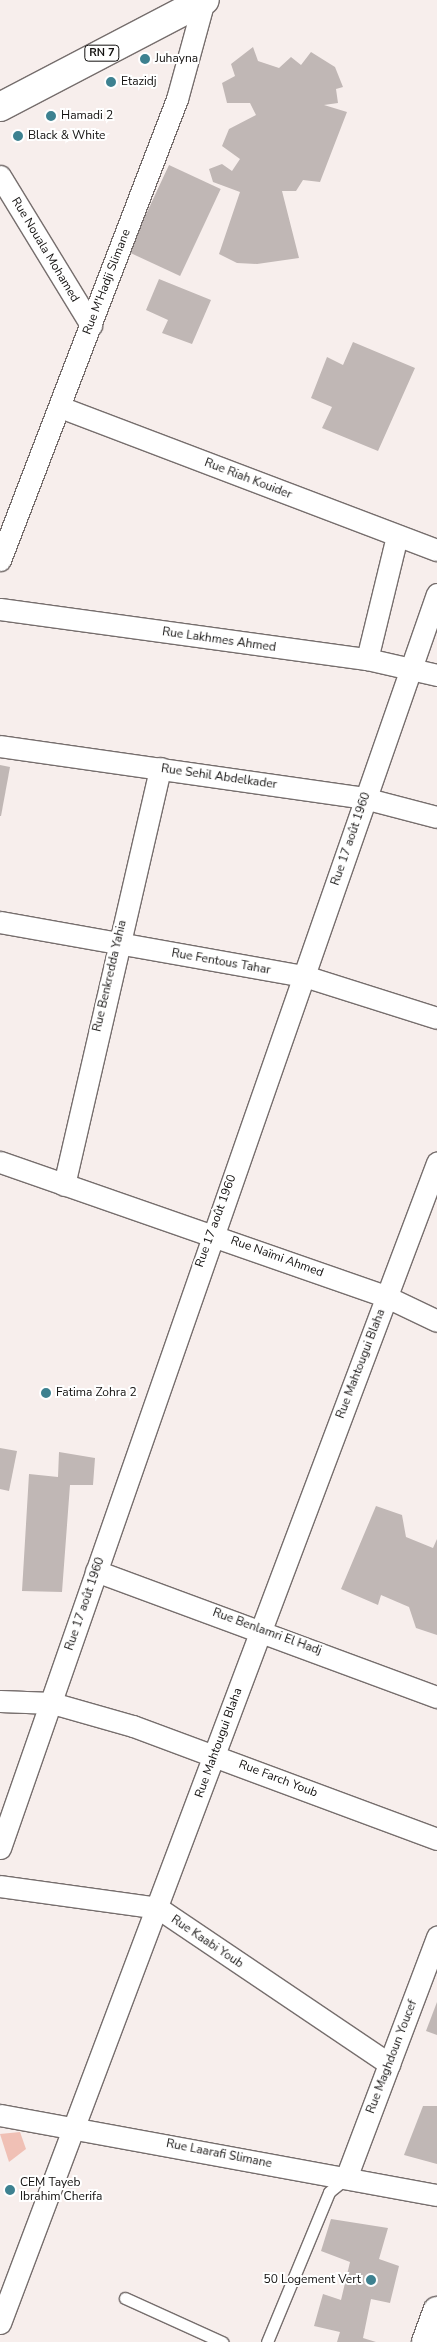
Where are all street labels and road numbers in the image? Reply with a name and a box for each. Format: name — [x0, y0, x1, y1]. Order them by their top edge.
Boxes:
road number: RN 7 — [83, 44, 121, 62]
street label: Rue Nouala Mohamed — [8, 195, 82, 305]
street label: Rue M'Hadji Slimane — [80, 227, 134, 337]
street label: Rue Riah Kouider — [202, 456, 294, 502]
street label: Rue Lakhmes Ahmed — [161, 625, 277, 655]
street label: Rue Sehil Abdelkader — [160, 762, 278, 792]
street label: Rue 17 août 1960 — [328, 791, 374, 887]
street label: Rue Benkredda Yahia — [90, 919, 130, 1033]
street label: Rue Fentous Tahar — [170, 946, 272, 978]
street label: Rue 17 août 1960 — [193, 1173, 239, 1269]
street label: Rue Naïmi Ahmed — [229, 1234, 325, 1280]
street label: Rue Mahtougui Blaha — [333, 1307, 389, 1421]
street label: Rue 17 août 1960 — [62, 1556, 108, 1652]
street label: Rue Benlamri El Hadj — [211, 1606, 323, 1658]
street label: Rue Mahtougui Blaha — [192, 1686, 246, 1800]
street label: Rue Farch Youb — [237, 1757, 319, 1801]
street label: Rue Kaabi Youb — [168, 1913, 246, 1971]
street label: Rue Maghdoun Youcef — [364, 1998, 420, 2116]
street label: Rue Laarafi Slimane — [165, 2137, 273, 2171]

